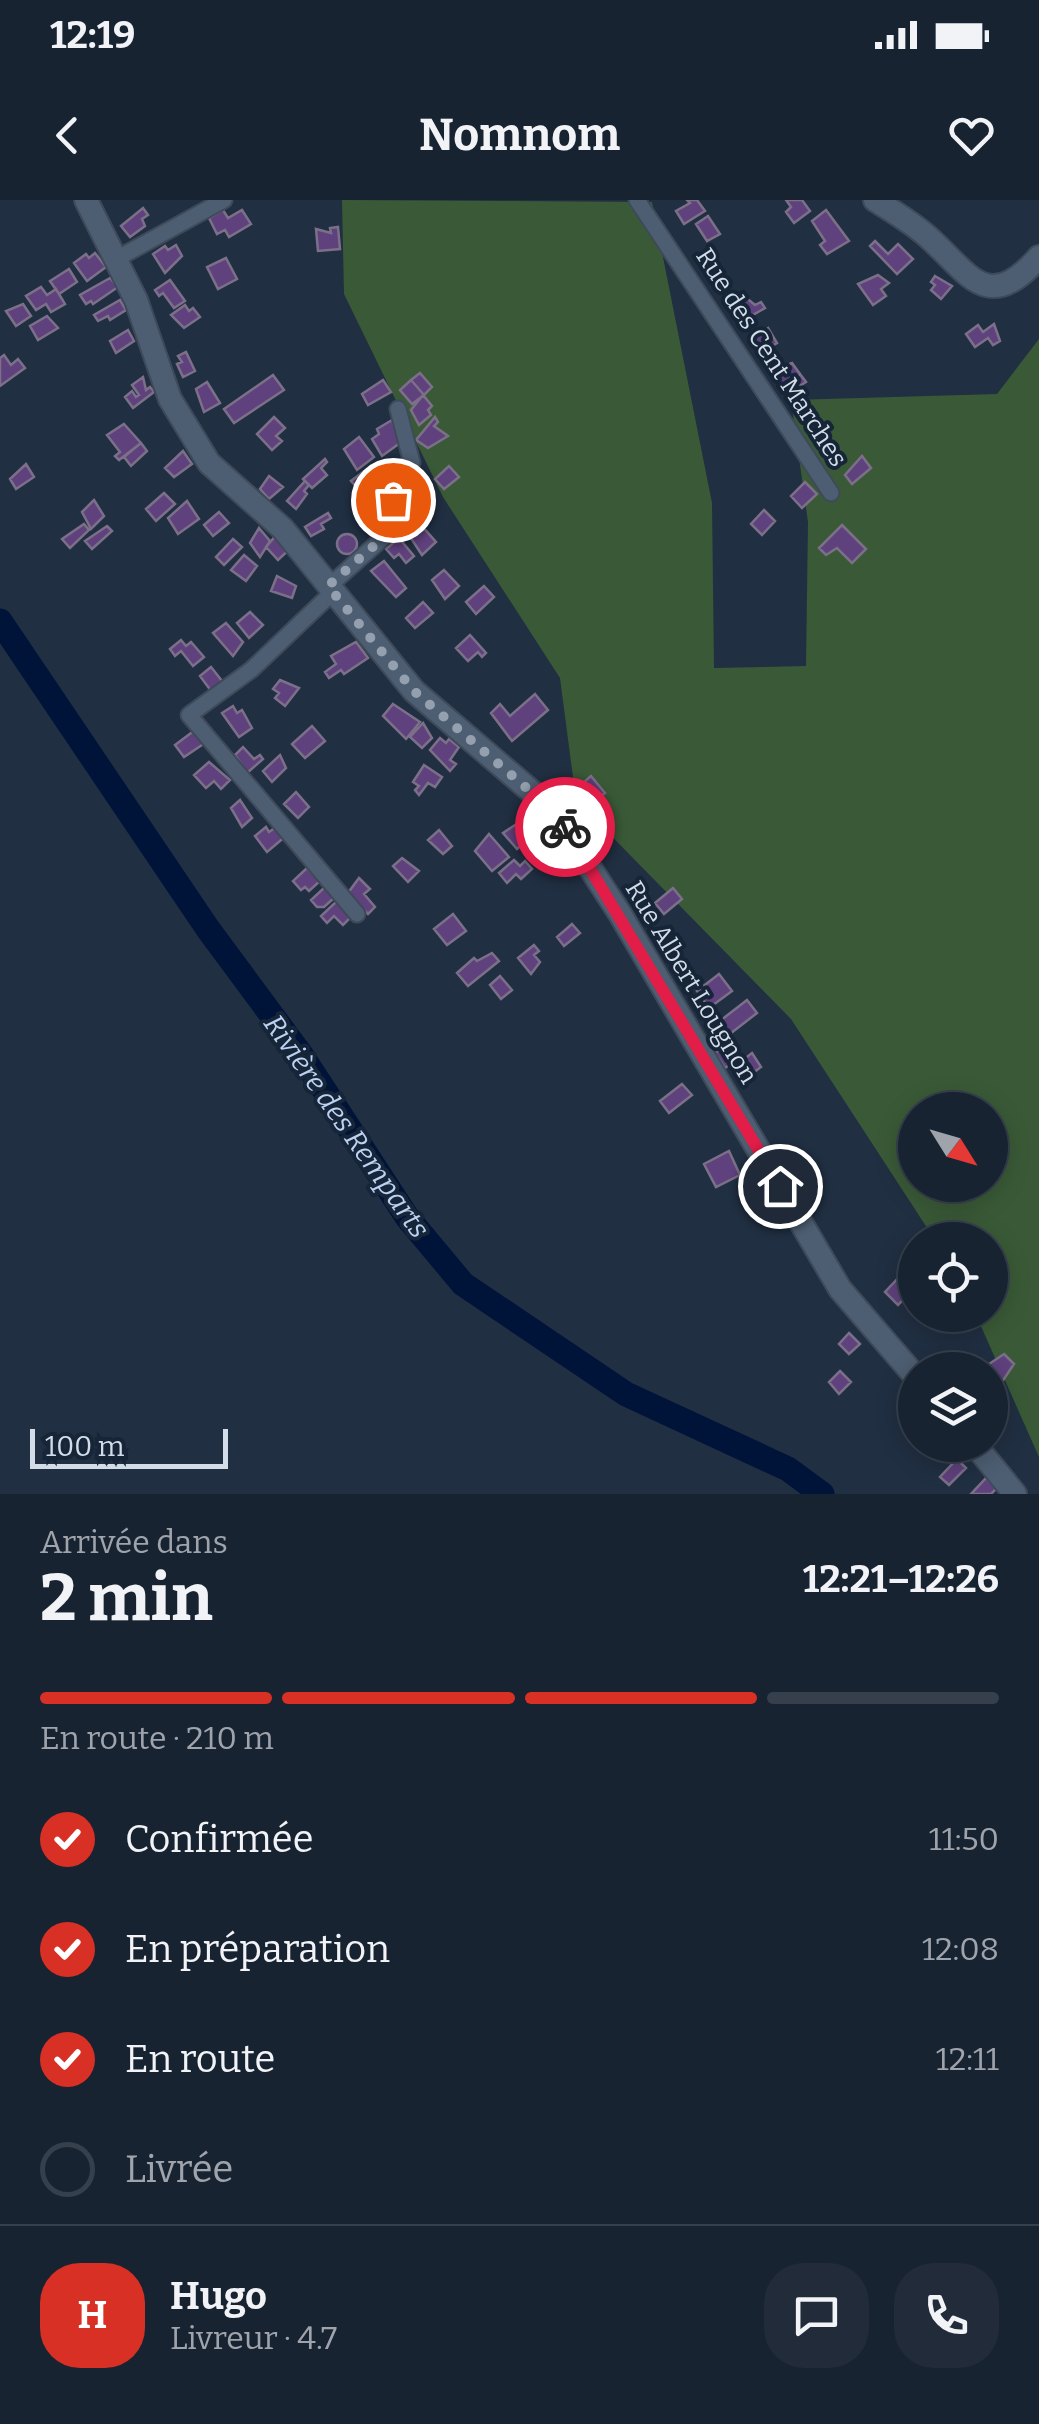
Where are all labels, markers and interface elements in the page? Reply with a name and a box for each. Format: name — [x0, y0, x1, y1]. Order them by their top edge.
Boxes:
text: 12:19 — [50, 12, 136, 58]
icon: back — [40, 108, 95, 163]
text: Nomnom — [419, 108, 620, 162]
icon: heart — [944, 108, 999, 163]
street label: Rue des Cent Marches — [689, 243, 853, 472]
pin — [351, 458, 436, 543]
icon: bag — [366, 473, 421, 528]
courier — [515, 777, 615, 877]
icon: bike — [538, 800, 593, 855]
street label: Rue Albert Lougnon — [619, 876, 764, 1089]
water label: Rivière des Remparts — [257, 1008, 436, 1244]
north arrow — [898, 1092, 1008, 1202]
map controls — [898, 1092, 1008, 1462]
pin — [738, 1144, 823, 1229]
icon: home — [753, 1159, 808, 1214]
button: locate — [898, 1222, 1008, 1332]
button: layers — [898, 1352, 1008, 1462]
scale bar — [30, 1424, 228, 1468]
text: 100 m — [45, 1430, 125, 1463]
text: Arrivée dans — [40, 1523, 228, 1561]
text: 12:21–12:26 — [803, 1556, 999, 1602]
text: 2 min — [40, 1559, 213, 1637]
text: En route · 210 m — [40, 1719, 274, 1757]
icon: check — [40, 1812, 95, 1867]
text: Confirmée — [125, 1816, 313, 1862]
text: 11:50 — [929, 1820, 999, 1858]
icon: check — [40, 1922, 95, 1977]
text: En préparation — [125, 1926, 390, 1972]
text: 12:08 — [922, 1930, 999, 1968]
icon: check — [40, 2032, 95, 2087]
text: En route — [125, 2036, 275, 2082]
text: 12:11 — [936, 2040, 999, 2078]
text: Livrée — [125, 2146, 233, 2192]
button: chat — [764, 2263, 869, 2368]
button: phone — [894, 2263, 999, 2368]
text: Hugo — [170, 2273, 267, 2319]
text: H — [78, 2292, 107, 2338]
text: Livreur · 4.7 — [170, 2319, 337, 2357]

